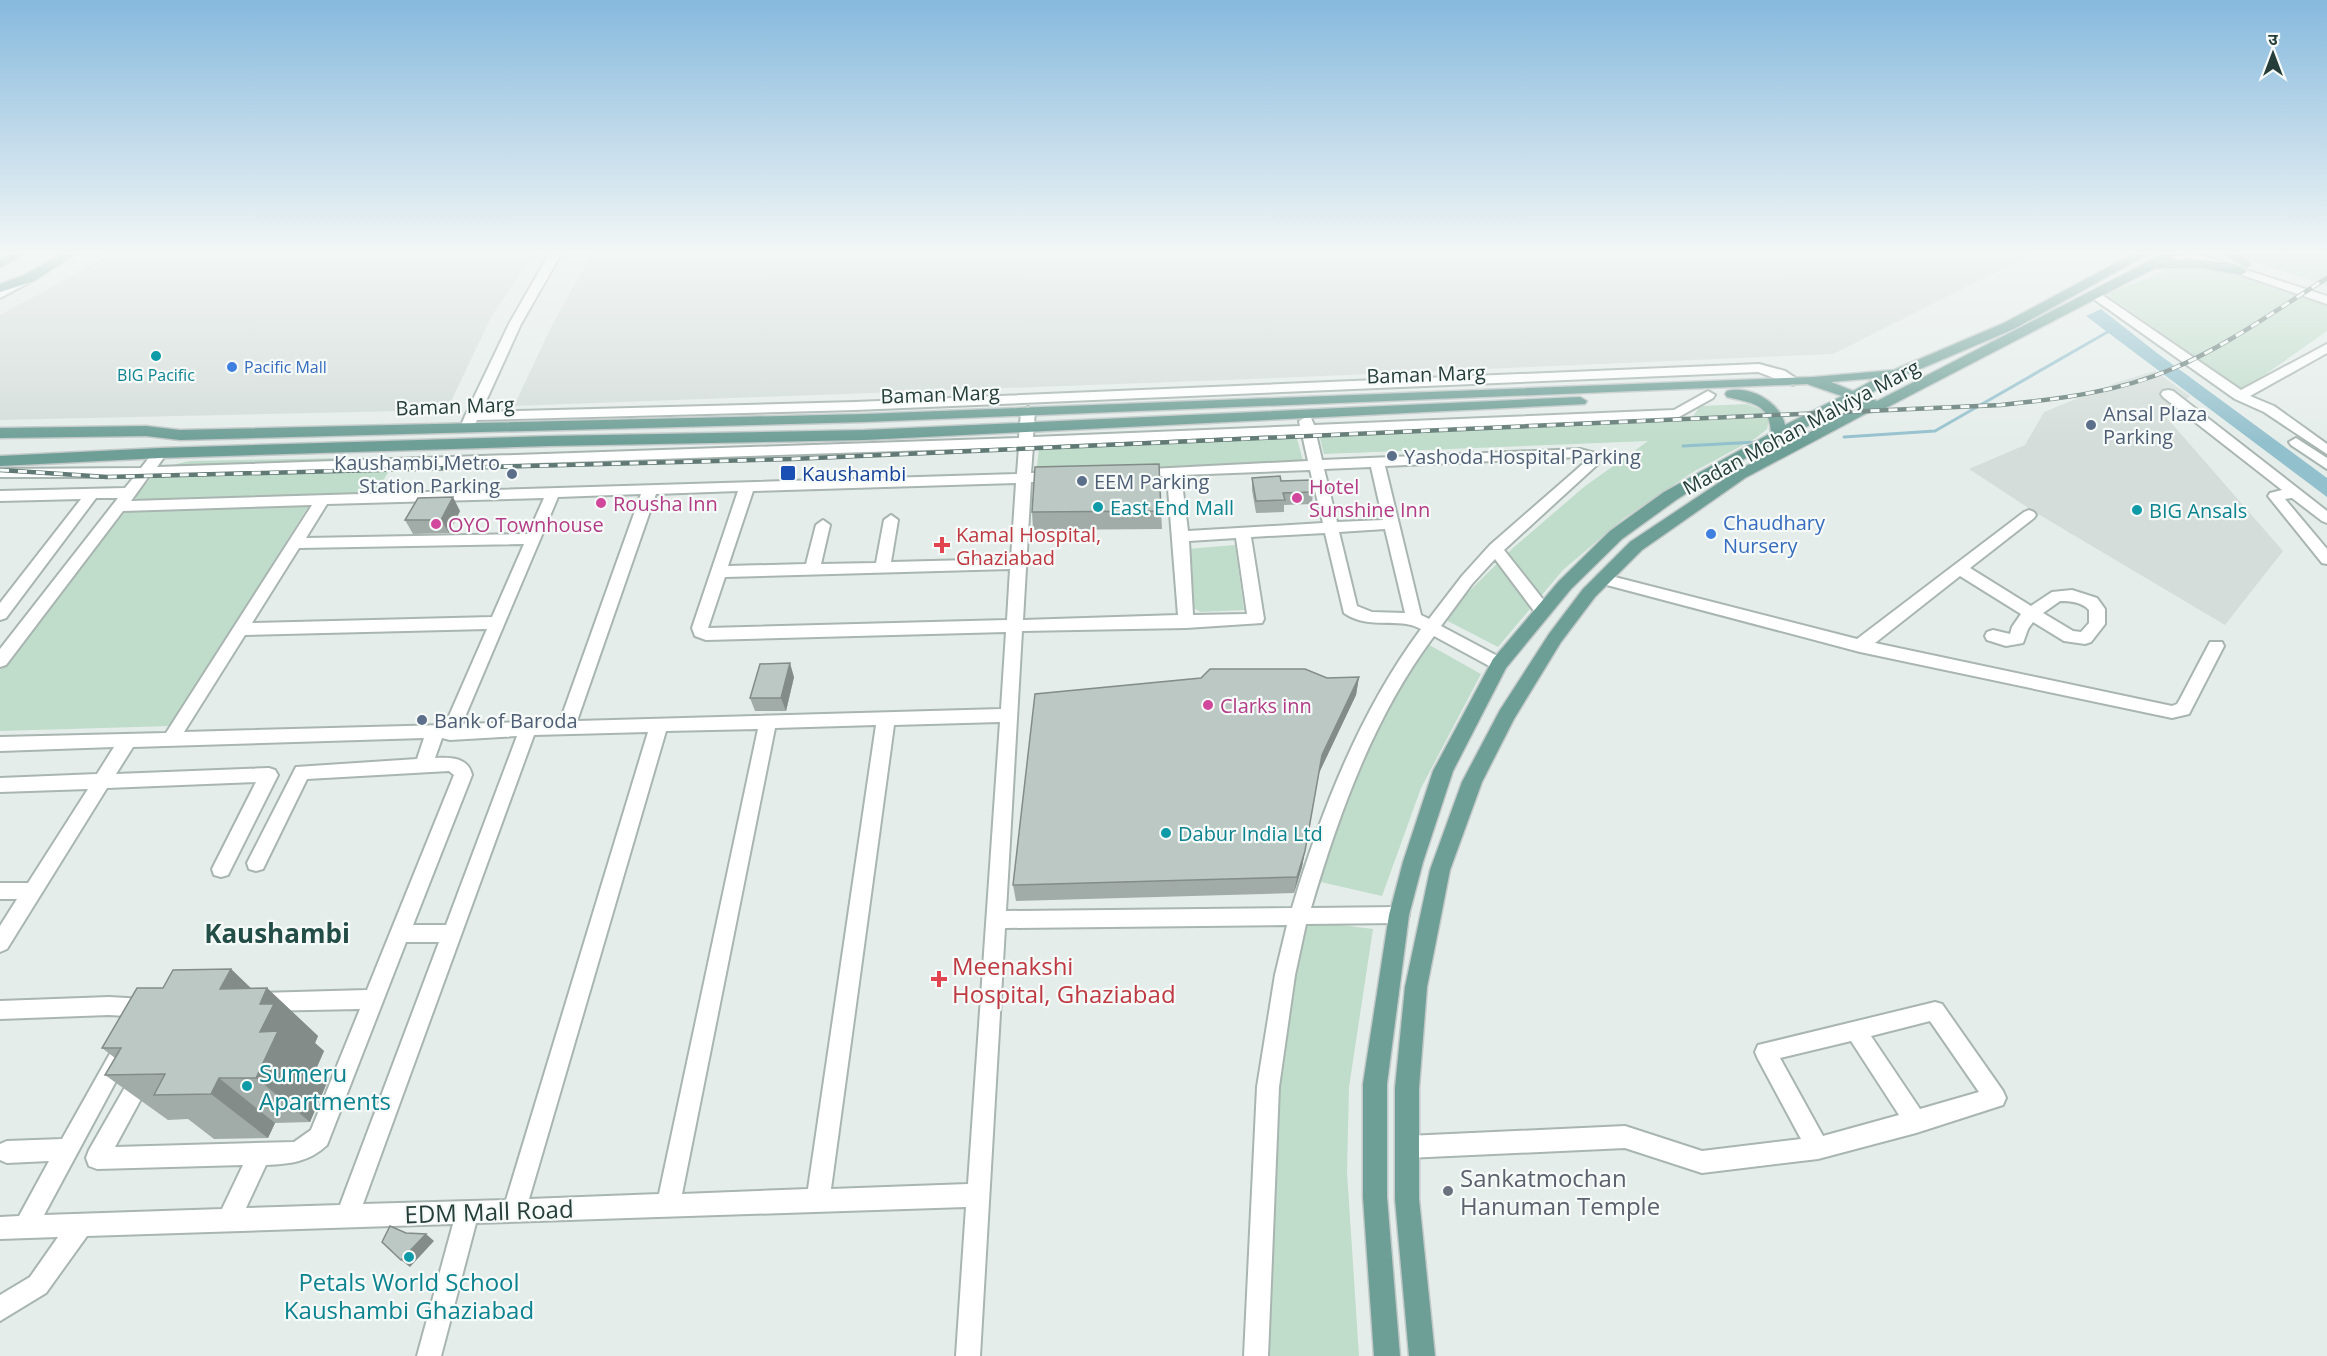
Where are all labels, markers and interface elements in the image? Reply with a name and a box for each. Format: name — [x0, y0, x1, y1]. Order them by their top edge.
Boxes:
north arrow — [2243, 24, 2303, 84]
text: उ — [2268, 28, 2278, 50]
marker: BIG Pacific — [149, 349, 163, 363]
street label: Madan Mohan Malviya Marg — [1678, 353, 1924, 501]
place label: Pacific Mall — [244, 356, 327, 378]
street label: Baman Marg — [1366, 358, 1486, 390]
marker: Pacific Mall — [225, 360, 239, 374]
place label: BIG Pacific — [117, 364, 195, 386]
street label: Baman Marg — [880, 378, 1000, 410]
street label: Baman Marg — [395, 390, 515, 422]
place label: Ansal Plaza Parking — [2103, 400, 2207, 450]
marker: Ansal Plaza Parking — [2084, 418, 2098, 432]
place label: Yashoda Hospital Parking — [1404, 443, 1641, 470]
place label: Kaushambi Metro Station Parking — [334, 449, 500, 499]
marker: Yashoda Hospital Parking — [1385, 449, 1399, 463]
place label: Kaushambi — [802, 460, 906, 487]
marker: Kaushambi — [779, 464, 797, 482]
marker: Kaushambi Metro Station Parking — [505, 467, 519, 481]
place label: EEM Parking — [1094, 468, 1210, 495]
place label: Hotel Sunshine Inn — [1309, 473, 1430, 523]
marker: EEM Parking — [1075, 474, 1089, 488]
place label: Rousha Inn — [613, 490, 718, 517]
marker: Hotel Sunshine Inn — [1290, 491, 1304, 505]
place label: East End Mall — [1110, 494, 1234, 521]
marker: Rousha Inn — [594, 496, 608, 510]
place label: BIG Ansals — [2149, 497, 2247, 524]
marker: East End Mall — [1091, 500, 1105, 514]
marker: BIG Ansals — [2130, 503, 2144, 517]
place label: Chaudhary Nursery — [1723, 509, 1826, 559]
place label: OYO Townhouse — [448, 511, 604, 538]
marker: OYO Townhouse — [429, 517, 443, 531]
place label: Kamal Hospital, Ghaziabad — [956, 521, 1101, 571]
marker: Chaudhary Nursery — [1704, 527, 1718, 541]
marker: Kamal Hospital, Ghaziabad — [933, 536, 951, 554]
place label: Clarks inn — [1220, 692, 1312, 719]
marker: Clarks inn — [1201, 698, 1215, 712]
place label: Bank of Baroda — [434, 707, 578, 734]
marker: Bank of Baroda — [415, 713, 429, 727]
place label: Dabur India Ltd — [1178, 820, 1323, 847]
marker: Dabur India Ltd — [1159, 826, 1173, 840]
district label: Kaushambi — [204, 915, 350, 951]
place label: Meenakshi Hospital, Ghaziabad — [952, 949, 1176, 1010]
marker: Meenakshi Hospital, Ghaziabad — [930, 970, 948, 988]
place label: Sumeru Apartments — [259, 1056, 391, 1117]
marker: Sumeru Apartments — [240, 1079, 254, 1093]
place label: Sankatmochan Hanuman Temple — [1460, 1161, 1660, 1222]
marker: Sankatmochan Hanuman Temple — [1441, 1184, 1455, 1198]
street label: EDM Mall Road — [404, 1192, 574, 1230]
marker: Petals World School Kaushambi Ghaziabad — [402, 1250, 416, 1264]
place label: Petals World School Kaushambi Ghaziabad — [284, 1265, 534, 1326]

